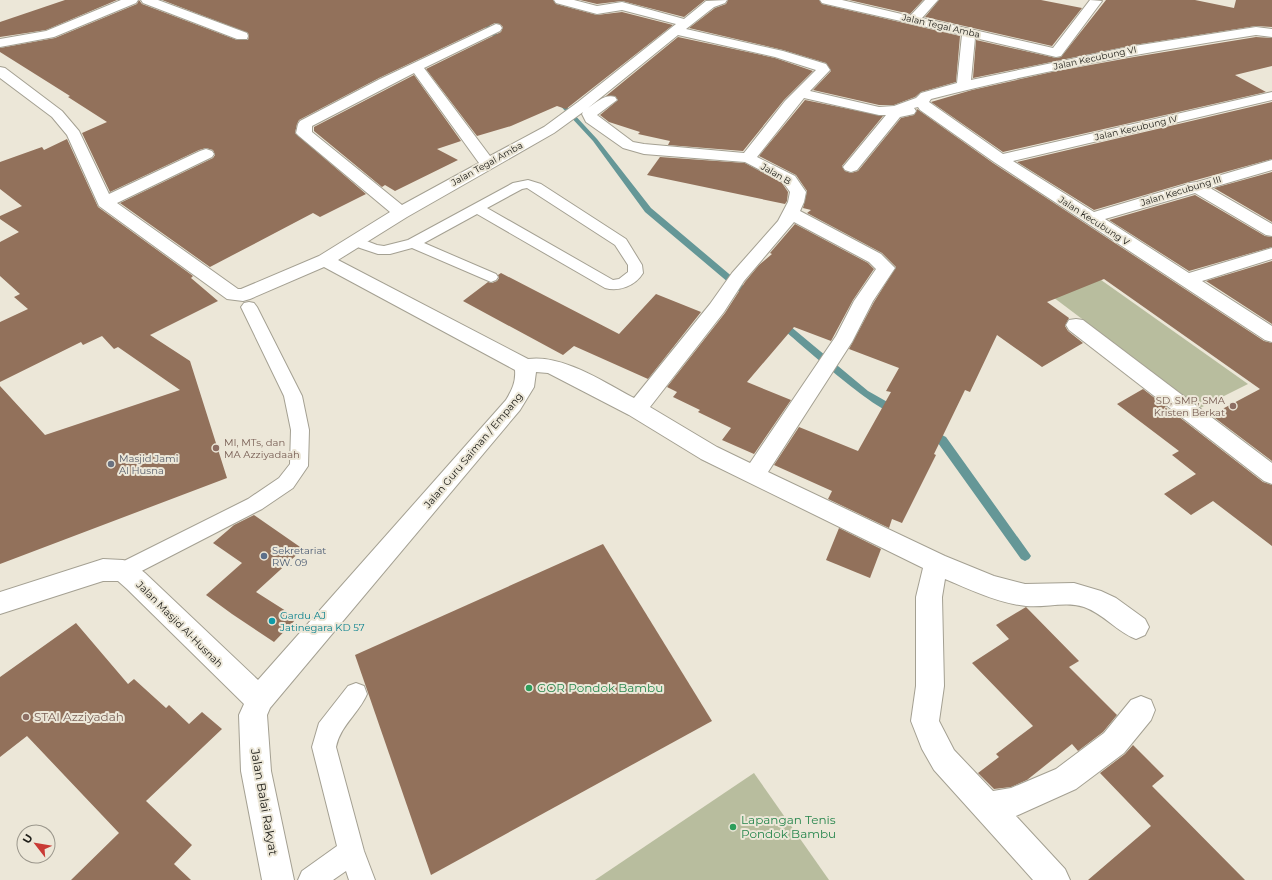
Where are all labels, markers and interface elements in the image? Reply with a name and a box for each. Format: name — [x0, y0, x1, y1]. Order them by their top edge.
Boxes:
street label: Jalan Tegal Amba — [900, 11, 981, 40]
street label: Jalan Kecubung VI — [1052, 43, 1137, 72]
street label: Jalan Kecubung IV — [1093, 113, 1179, 143]
street label: Jalan Tegal Amba — [448, 139, 524, 188]
street label: Jalan B — [758, 160, 793, 187]
street label: Jalan Kecubung III — [1138, 173, 1222, 208]
street label: Jalan Kecubung V — [1056, 193, 1132, 248]
street label: Jalan Guru Saiman / Empang — [421, 390, 526, 512]
place label: SD, SMP, SMA Kristen Berkat — [1154, 394, 1226, 419]
marker: SD, SMP, SMA Kristen Berkat — [1228, 401, 1238, 411]
place label: MI, MTs, dan MA Azziyadaah — [224, 436, 300, 461]
marker: MI, MTs, dan MA Azziyadaah — [211, 443, 221, 453]
place label: Masjid Jami Al Husna — [119, 452, 178, 477]
marker: Masjid Jami Al Husna — [106, 459, 116, 469]
place label: Sekretariat RW. 09 — [272, 544, 326, 569]
marker: Sekretariat RW. 09 — [259, 551, 269, 561]
street label: Jalan Masjid Al-Husnah — [133, 578, 226, 670]
place label: Gardu AJ Jatinegara KD 57 — [279, 609, 365, 634]
marker: Gardu AJ Jatinegara KD 57 — [267, 616, 277, 626]
place label: GOR Pondok Bambu — [537, 680, 663, 695]
marker: GOR Pondok Bambu — [524, 683, 534, 693]
place label: STAI Azziyadah — [34, 709, 124, 724]
marker: STAI Azziyadah — [21, 712, 31, 722]
street label: Jalan Balai Rakyat — [248, 746, 281, 857]
place label: Lapangan Tenis Pondok Bambu — [741, 812, 836, 841]
marker: Lapangan Tenis Pondok Bambu — [728, 822, 738, 832]
north arrow — [16, 824, 56, 864]
text: U — [19, 832, 36, 846]

